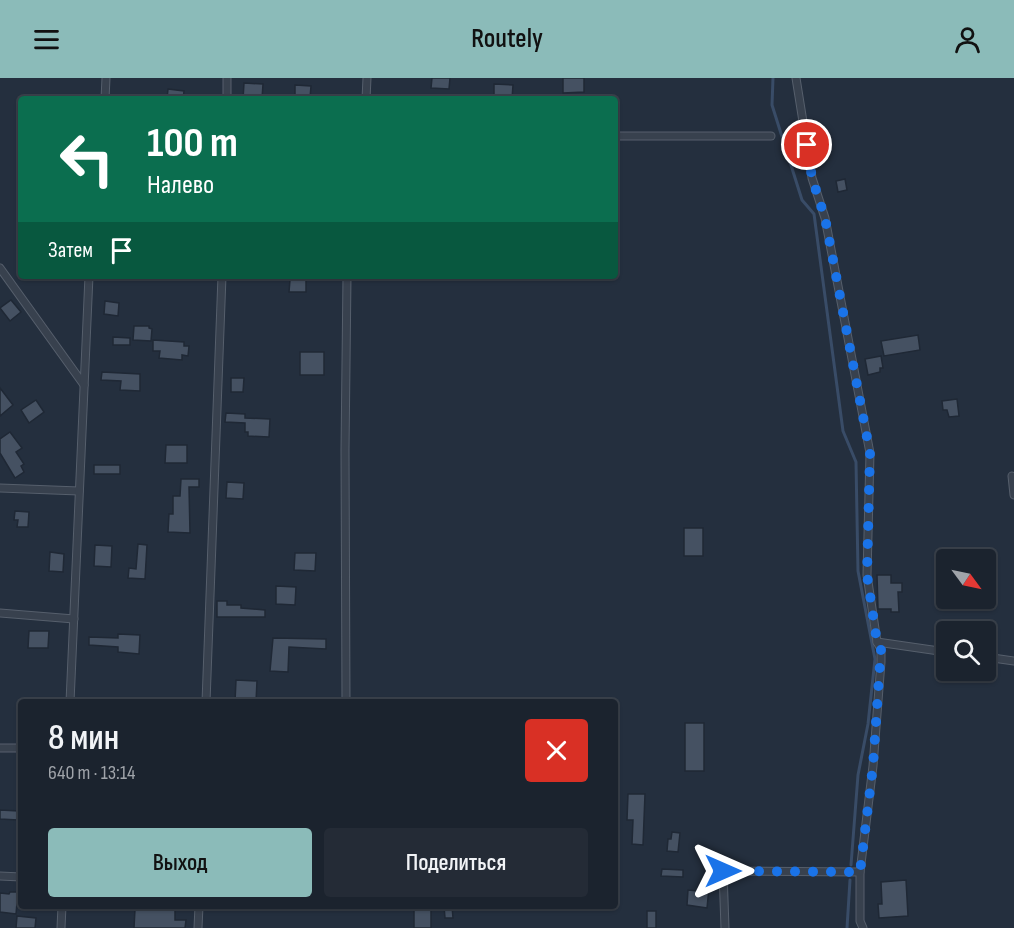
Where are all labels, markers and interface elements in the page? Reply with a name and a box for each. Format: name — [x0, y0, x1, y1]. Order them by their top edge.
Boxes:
icon: menu — [30, 23, 63, 56]
text: Routely — [471, 23, 543, 55]
icon: person — [951, 23, 984, 56]
text: 100 m — [147, 118, 238, 169]
pin — [781, 119, 832, 170]
icon: left — [48, 120, 126, 198]
icon: arrive — [790, 128, 823, 161]
text: Налево — [147, 169, 214, 201]
icon: arrive — [105, 234, 138, 267]
text: Затем — [48, 237, 93, 264]
north arrow — [936, 549, 996, 609]
map controls — [936, 549, 996, 681]
button: search — [936, 621, 996, 681]
text: 8 мин — [48, 717, 119, 760]
button: close — [525, 719, 588, 782]
text: 640 m · 13:14 — [48, 761, 135, 785]
button: Выход — [48, 828, 312, 897]
button: Поделиться — [324, 828, 588, 897]
position arrow — [691, 839, 755, 903]

